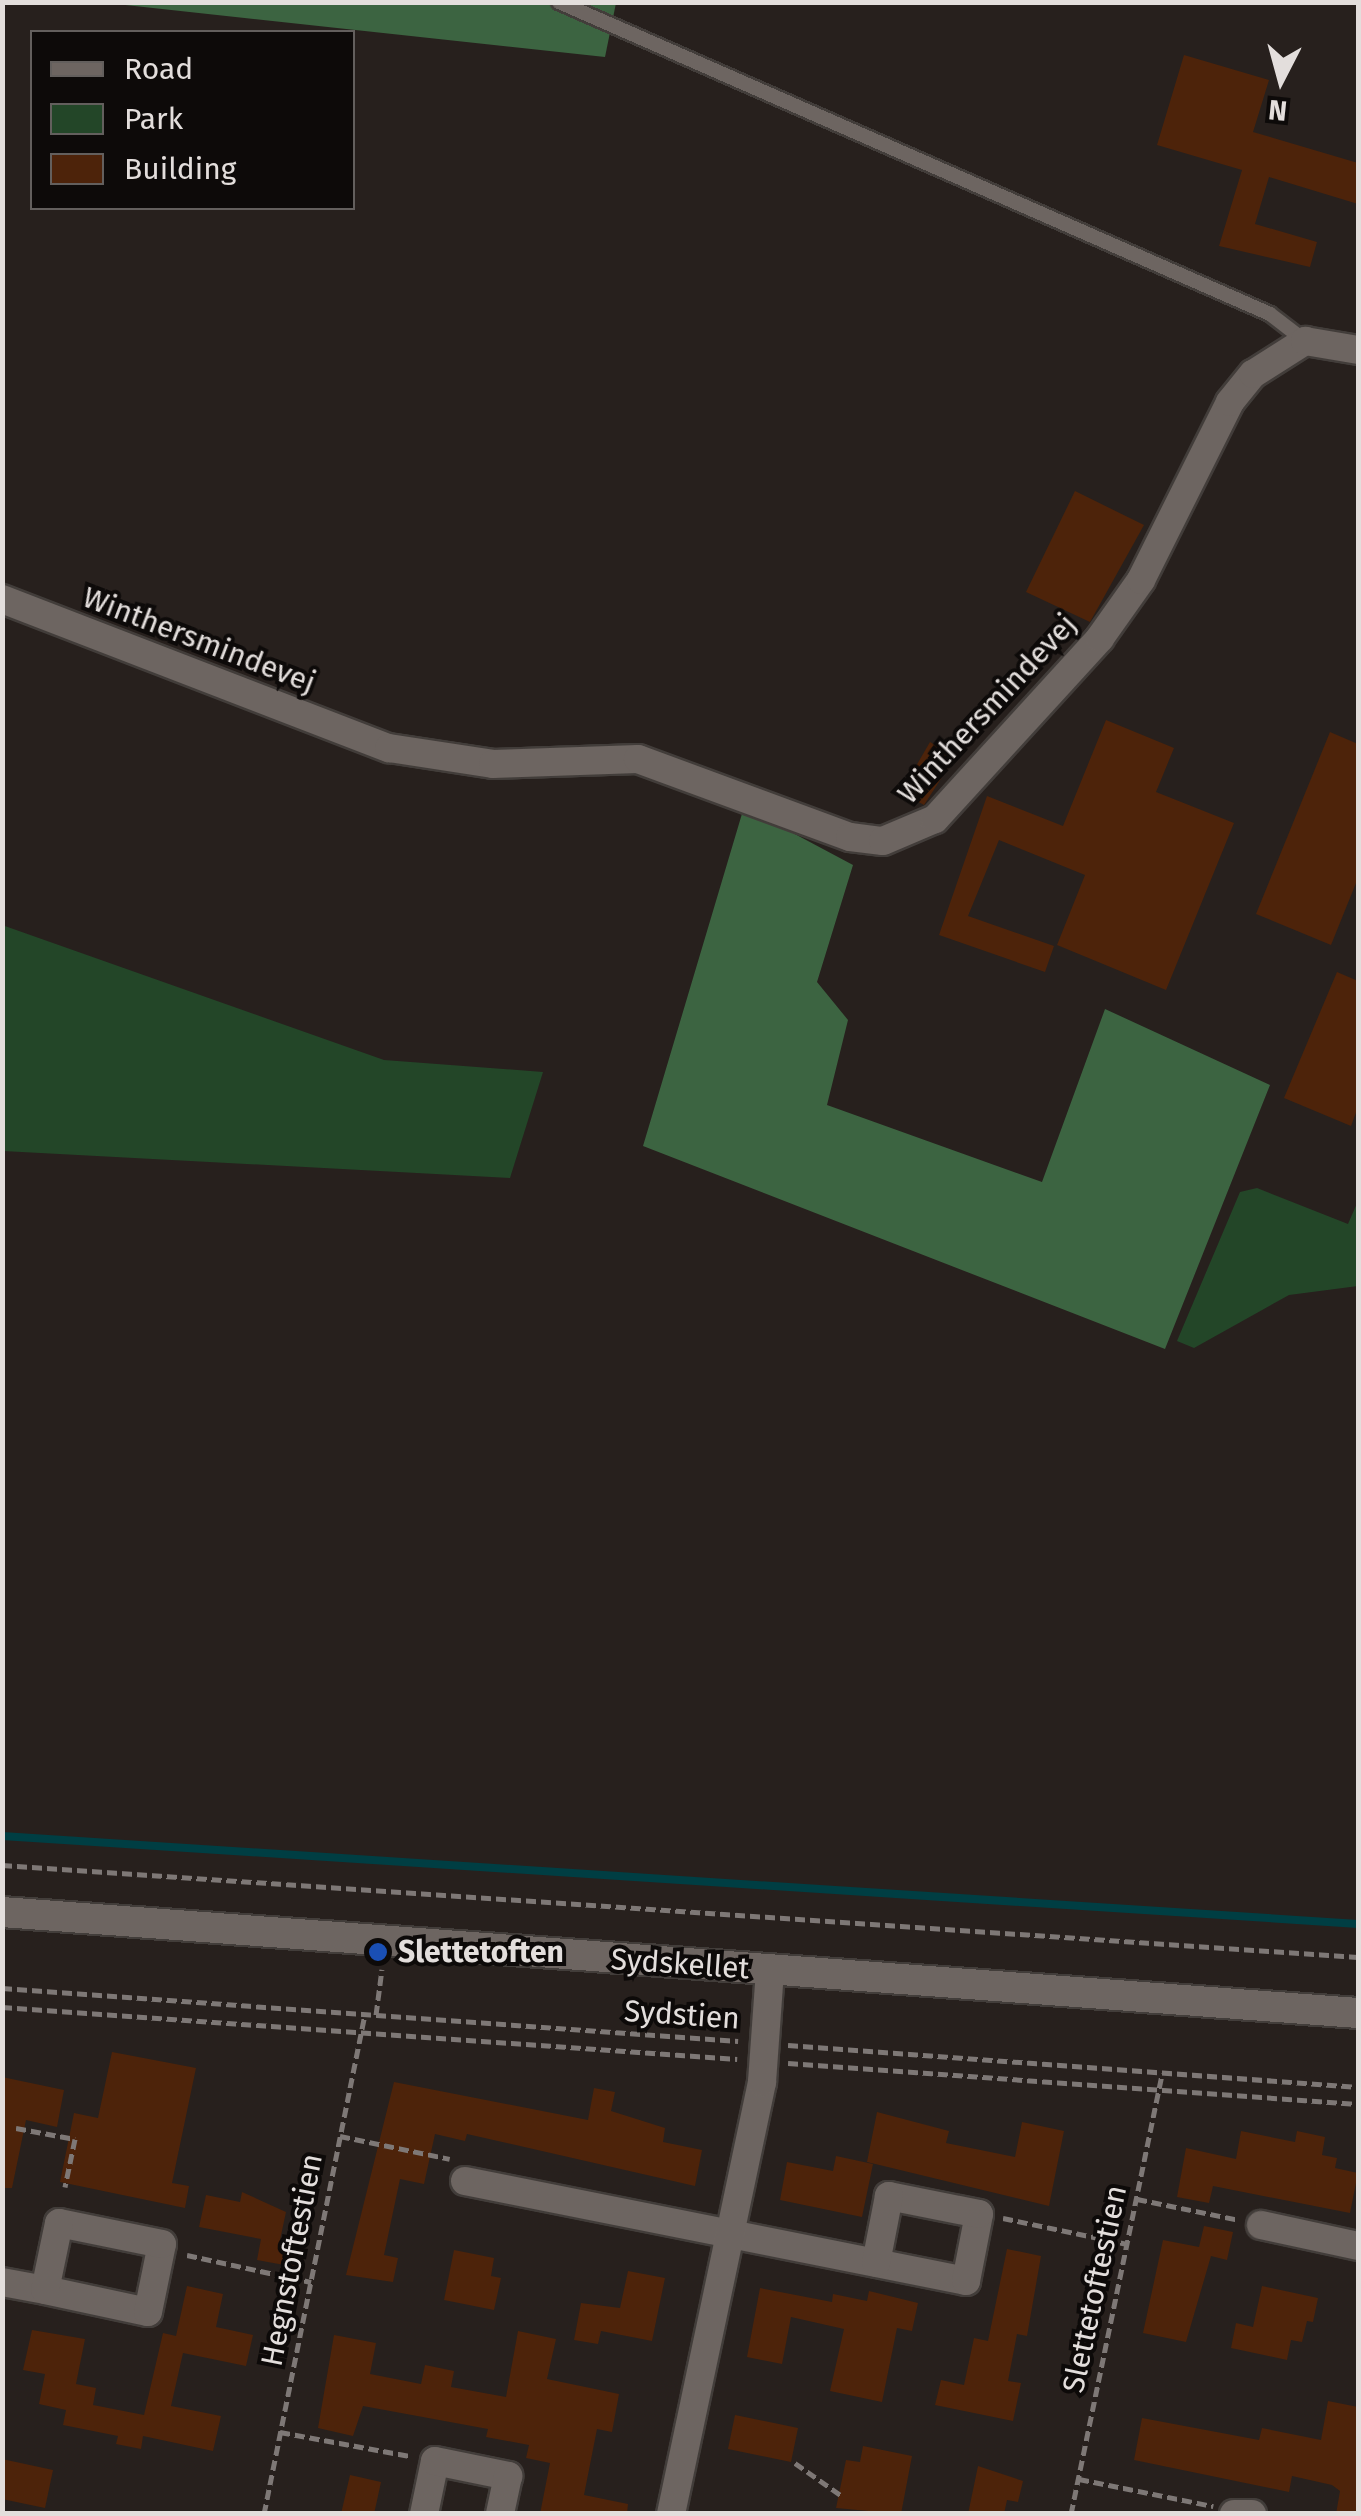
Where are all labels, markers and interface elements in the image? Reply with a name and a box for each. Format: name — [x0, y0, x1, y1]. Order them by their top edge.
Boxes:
legend — [30, 30, 355, 210]
north arrow — [1231, 30, 1331, 130]
text: Road — [124, 51, 193, 87]
text: N — [1267, 93, 1289, 128]
text: Park — [124, 101, 183, 137]
text: Building — [124, 151, 236, 187]
street label: Winthersmindevej — [78, 579, 320, 701]
street label: Winthersmindevej — [890, 607, 1084, 811]
place label: Slettetoften — [398, 1934, 564, 1970]
marker: Slettetoften — [367, 1941, 389, 1963]
street label: Sydskellet — [610, 1941, 750, 1987]
street label: Sydstien — [623, 1993, 741, 2037]
street label: Hegnstoftestien — [254, 2151, 330, 2369]
street label: Slettetoftestien — [1055, 2182, 1135, 2396]

